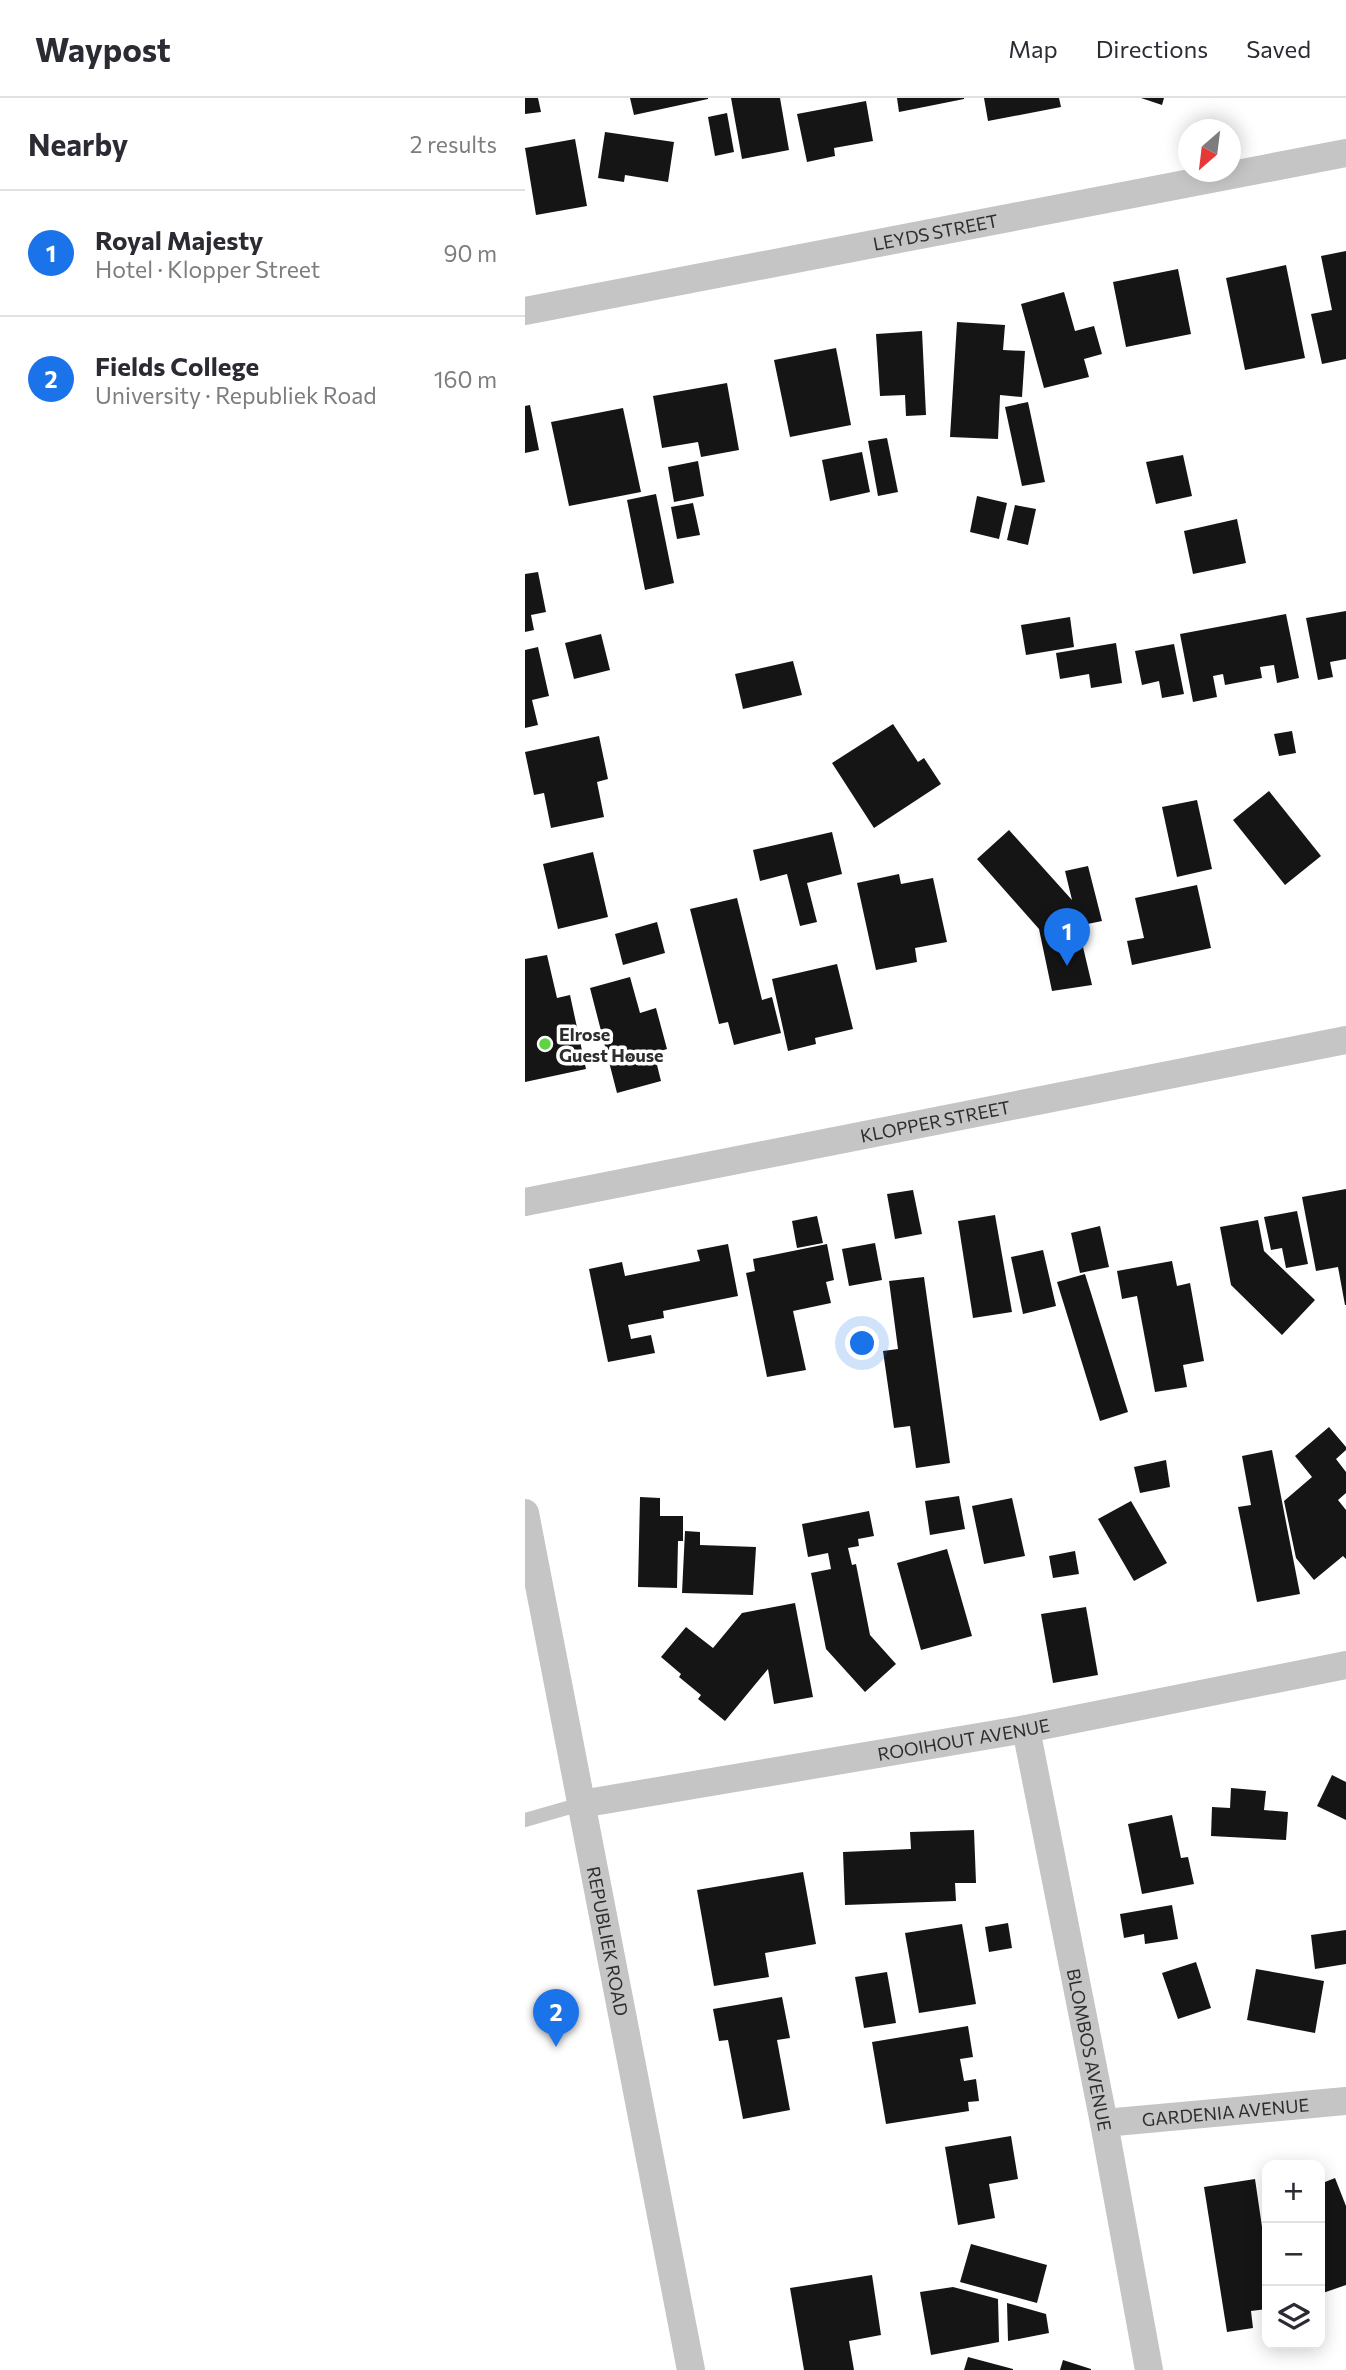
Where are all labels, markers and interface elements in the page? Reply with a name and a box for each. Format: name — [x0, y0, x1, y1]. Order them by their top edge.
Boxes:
text: Waypost — [35, 28, 171, 69]
text: Map — [1008, 34, 1058, 63]
text: Directions — [1096, 34, 1208, 63]
text: Saved — [1246, 34, 1311, 63]
north arrow — [1178, 119, 1241, 182]
text: Nearby — [28, 125, 128, 162]
text: 2 results — [410, 130, 497, 158]
street label: LEYDS STREET — [871, 209, 1000, 255]
text: Royal Majesty — [95, 224, 263, 255]
text: 1 — [46, 239, 56, 267]
text: 90 m — [444, 239, 497, 267]
text: Hotel · Klopper Street — [95, 255, 320, 283]
text: Fields College — [95, 350, 259, 381]
text: 2 — [44, 365, 58, 393]
text: 160 m — [434, 365, 497, 393]
text: University · Republiek Road — [95, 381, 376, 409]
pin: 1 — [1044, 908, 1090, 966]
place label: Elrose Guest House — [559, 1023, 664, 1066]
marker: Elrose Guest House — [537, 1036, 553, 1052]
street label: KLOPPER STREET — [858, 1096, 1012, 1147]
your location — [845, 1326, 879, 1360]
street label: ROOIHOUT AVENUE — [876, 1714, 1052, 1765]
street label: REPUBLIEK ROAD — [583, 1864, 633, 2018]
street label: BLOMBOS AVENUE — [1063, 1967, 1116, 2133]
pin: 2 — [533, 1989, 579, 2047]
street label: GARDENIA AVENUE — [1141, 2093, 1310, 2131]
map controls — [1262, 2160, 1325, 2349]
button: + — [1262, 2160, 1325, 2223]
button: − — [1262, 2223, 1325, 2286]
button: layers — [1262, 2286, 1325, 2349]

